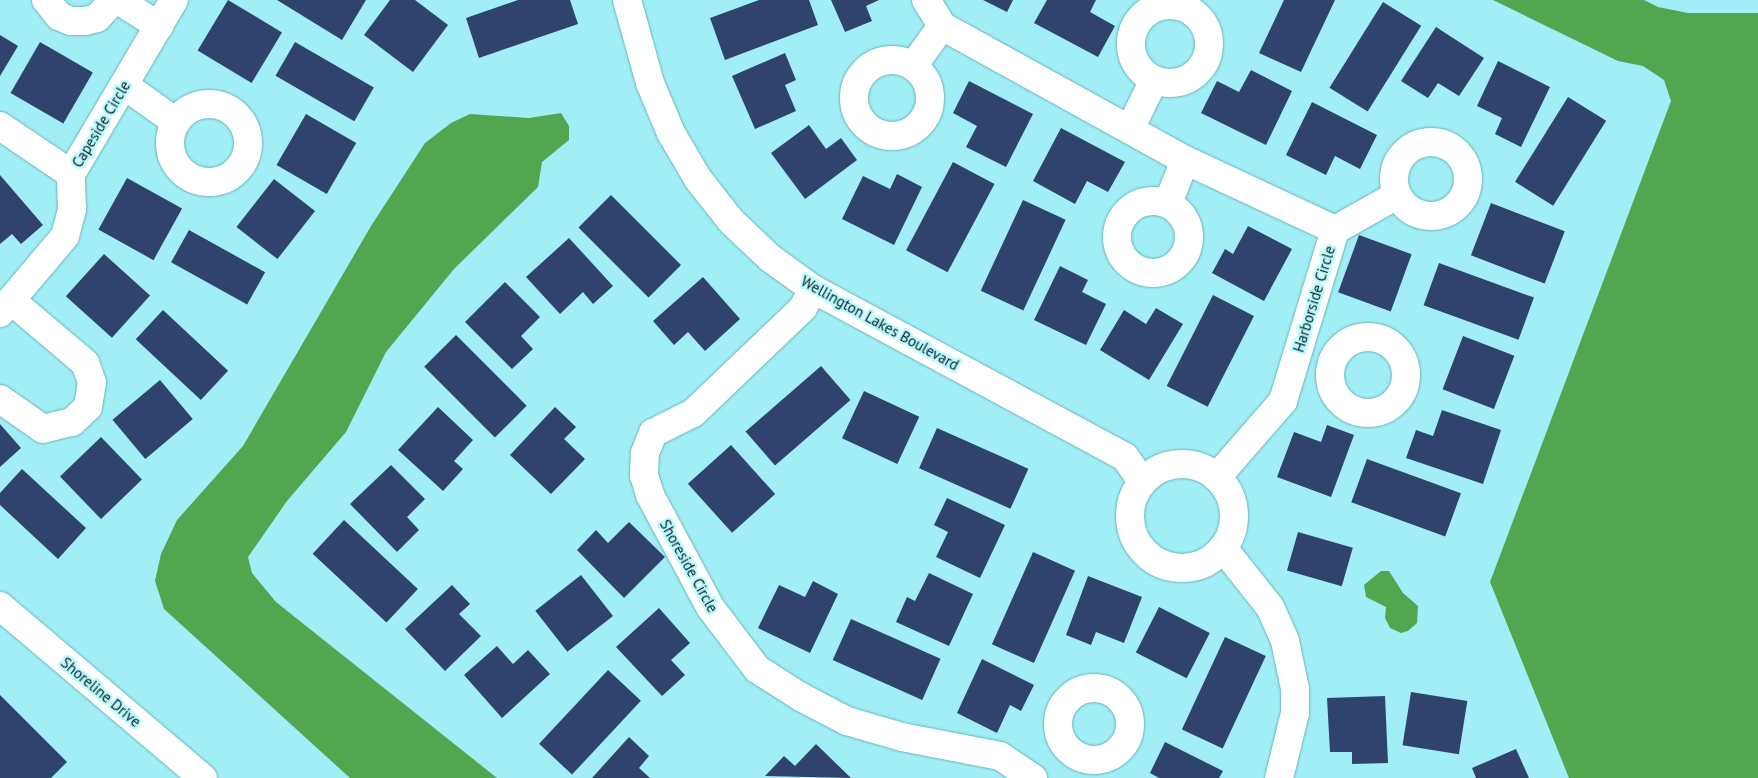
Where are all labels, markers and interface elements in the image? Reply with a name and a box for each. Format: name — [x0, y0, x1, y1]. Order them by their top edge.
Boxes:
street label: Capeside Circle — [68, 77, 134, 171]
street label: Harborside Circle — [1289, 244, 1339, 354]
street label: Wellington Lakes Boulevard — [798, 272, 962, 374]
street label: Shoreside Circle — [656, 516, 722, 616]
street label: Shoreline Drive — [57, 653, 145, 731]

